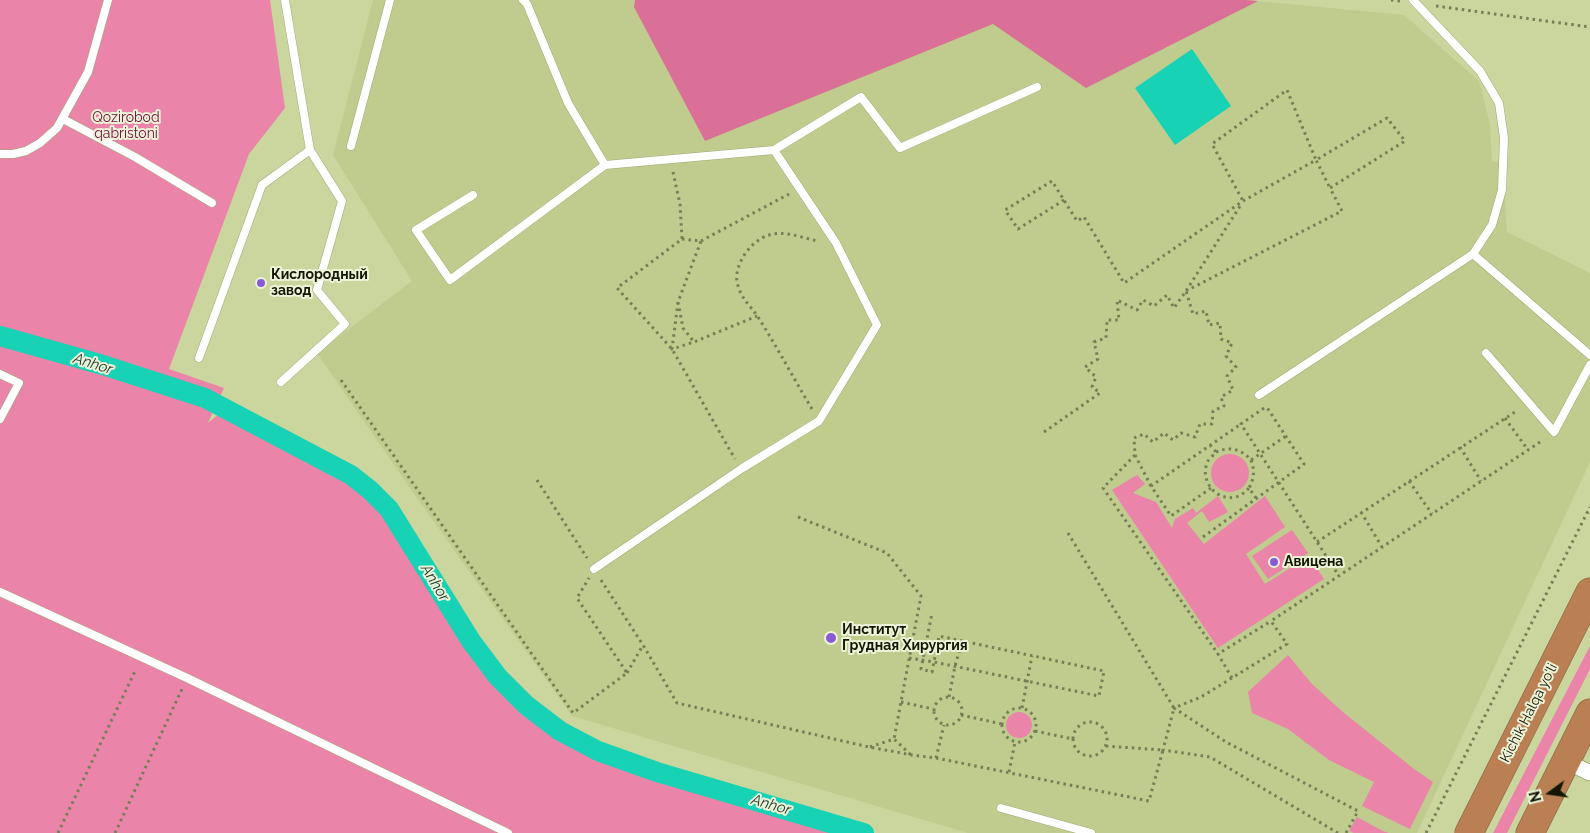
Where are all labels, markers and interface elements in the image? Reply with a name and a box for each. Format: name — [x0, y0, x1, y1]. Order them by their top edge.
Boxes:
park label: Qozirobod qabristoni — [92, 110, 160, 142]
place label: Кислородный завод — [271, 267, 368, 300]
marker: Кислородный завод — [255, 277, 267, 289]
water label: Anhor — [71, 350, 115, 378]
place label: Авицена — [1284, 554, 1343, 570]
marker: Авицена — [1268, 556, 1280, 568]
water label: Anhor — [417, 561, 453, 605]
place label: Институт Грудная Хирургия — [842, 622, 968, 654]
marker: Институт Грудная Хирургия — [824, 631, 838, 645]
street label: Kichik Halqa yo'li — [1497, 661, 1561, 765]
north arrow — [1525, 768, 1575, 818]
text: N — [1526, 790, 1545, 804]
water label: Anhor — [749, 791, 793, 819]

